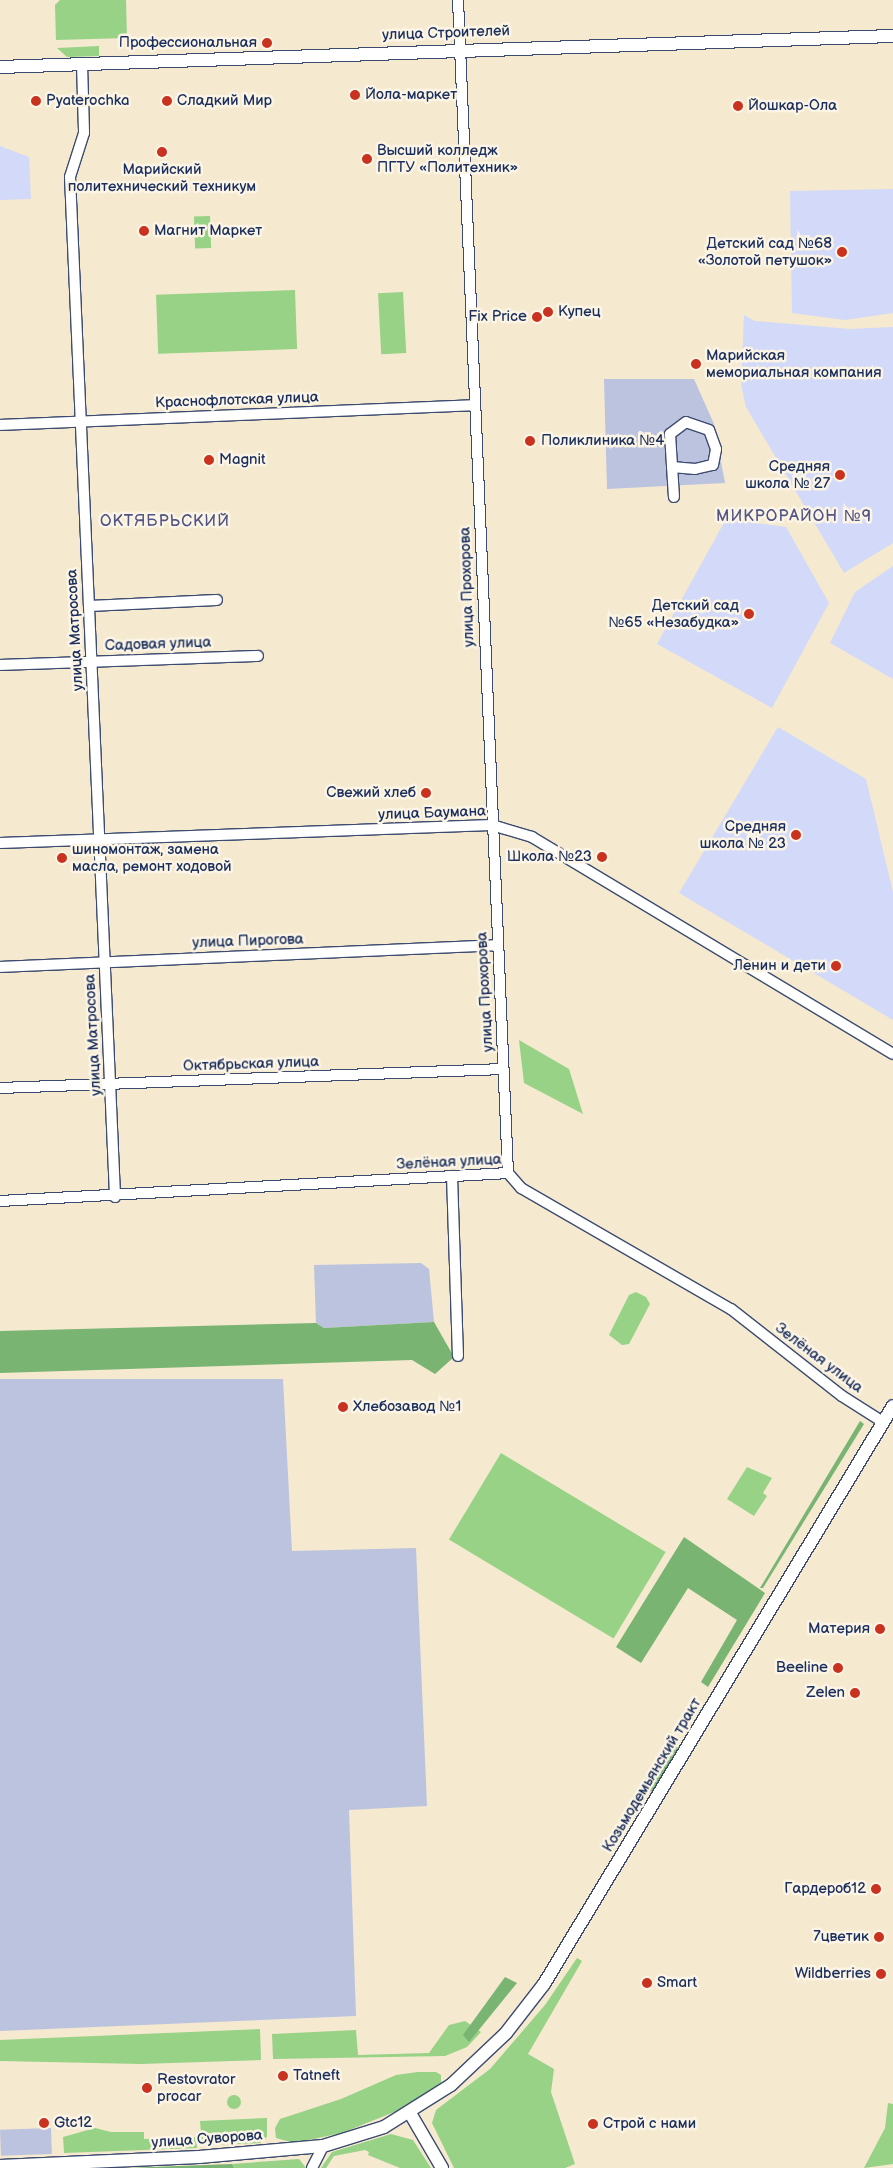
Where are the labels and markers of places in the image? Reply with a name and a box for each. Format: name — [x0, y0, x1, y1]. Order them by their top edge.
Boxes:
place label: Профессиональная — [119, 34, 257, 52]
marker: Профессиональная — [261, 37, 273, 49]
place label: Йола-маркет — [365, 86, 457, 104]
marker: Йола-маркет — [349, 89, 361, 101]
place label: Pyaterochka — [46, 92, 129, 110]
place label: Сладкий Мир — [177, 92, 272, 110]
marker: Pyaterochka — [30, 95, 42, 107]
marker: Сладкий Мир — [161, 95, 173, 107]
place label: Йошкар-Ола — [748, 97, 837, 115]
marker: Йошкар-Ола — [732, 100, 744, 112]
place label: Высший колледж ПГТУ «Политехник» — [377, 141, 518, 176]
marker: Марийский политехнический техникум — [156, 146, 168, 158]
marker: Высший колледж ПГТУ «Политехник» — [361, 153, 373, 165]
place label: Марийский политехнический техникум — [68, 160, 256, 195]
place label: Магнит Маркет — [154, 222, 262, 240]
marker: Магнит Маркет — [138, 225, 150, 237]
place label: Детский сад №68 «Золотой петушок» — [698, 234, 832, 269]
marker: Детский сад №68 «Золотой петушок» — [836, 246, 848, 258]
place label: Купец — [558, 303, 600, 321]
marker: Купец — [542, 306, 554, 318]
place label: Fix Price — [468, 308, 527, 326]
marker: Fix Price — [531, 311, 543, 323]
place label: Марийская мемориальная компания — [706, 346, 881, 381]
marker: Марийская мемориальная компания — [690, 358, 702, 370]
place label: Поликлиника №4 — [541, 432, 664, 450]
marker: Поликлиника №4 — [523, 434, 537, 448]
place label: Magnit — [219, 451, 266, 469]
marker: Magnit — [203, 454, 215, 466]
place label: Средняя школа № 27 — [745, 457, 830, 492]
marker: Средняя школа № 27 — [834, 469, 846, 481]
place label: Детский сад №65 «Незабудка» — [608, 596, 739, 631]
marker: Детский сад №65 «Незабудка» — [743, 608, 755, 620]
place label: Свежий хлеб — [326, 784, 416, 802]
marker: Свежий хлеб — [420, 787, 432, 799]
place label: Средняя школа № 23 — [700, 817, 786, 852]
marker: Средняя школа № 23 — [790, 829, 802, 841]
place label: шиномонтаж, замена масла, ремонт ходовой — [72, 840, 232, 875]
place label: Школа №23 — [507, 848, 592, 866]
marker: Школа №23 — [596, 851, 608, 863]
marker: шиномонтаж, замена масла, ремонт ходовой — [56, 852, 68, 864]
place label: Ленин и дети — [733, 957, 826, 975]
marker: Ленин и дети — [830, 960, 842, 972]
place label: Хлебозавод №1 — [353, 1398, 461, 1416]
marker: Хлебозавод №1 — [337, 1401, 349, 1413]
place label: Материя — [808, 1620, 870, 1638]
marker: Материя — [874, 1623, 886, 1635]
place label: Beeline — [776, 1659, 828, 1677]
marker: Beeline — [832, 1662, 844, 1674]
place label: Zelen — [806, 1684, 845, 1702]
marker: Zelen — [849, 1687, 861, 1699]
place label: Гардероб12 — [784, 1880, 866, 1898]
marker: Гардероб12 — [870, 1883, 882, 1895]
place label: 7цветик — [813, 1928, 869, 1946]
marker: 7цветик — [873, 1931, 885, 1943]
place label: Wildberries — [795, 1965, 871, 1983]
marker: Wildberries — [875, 1968, 887, 1980]
place label: Smart — [657, 1974, 697, 1992]
marker: Smart — [641, 1977, 653, 1989]
place label: Tatneft — [293, 2067, 340, 2085]
place label: Restovrator procar — [157, 2070, 235, 2105]
marker: Tatneft — [277, 2070, 289, 2082]
marker: Restovrator procar — [141, 2082, 153, 2094]
place label: Gtc12 — [54, 2114, 92, 2132]
place label: Строй с нами — [603, 2115, 696, 2133]
marker: Gtc12 — [38, 2117, 50, 2129]
marker: Строй с нами — [587, 2118, 599, 2130]

